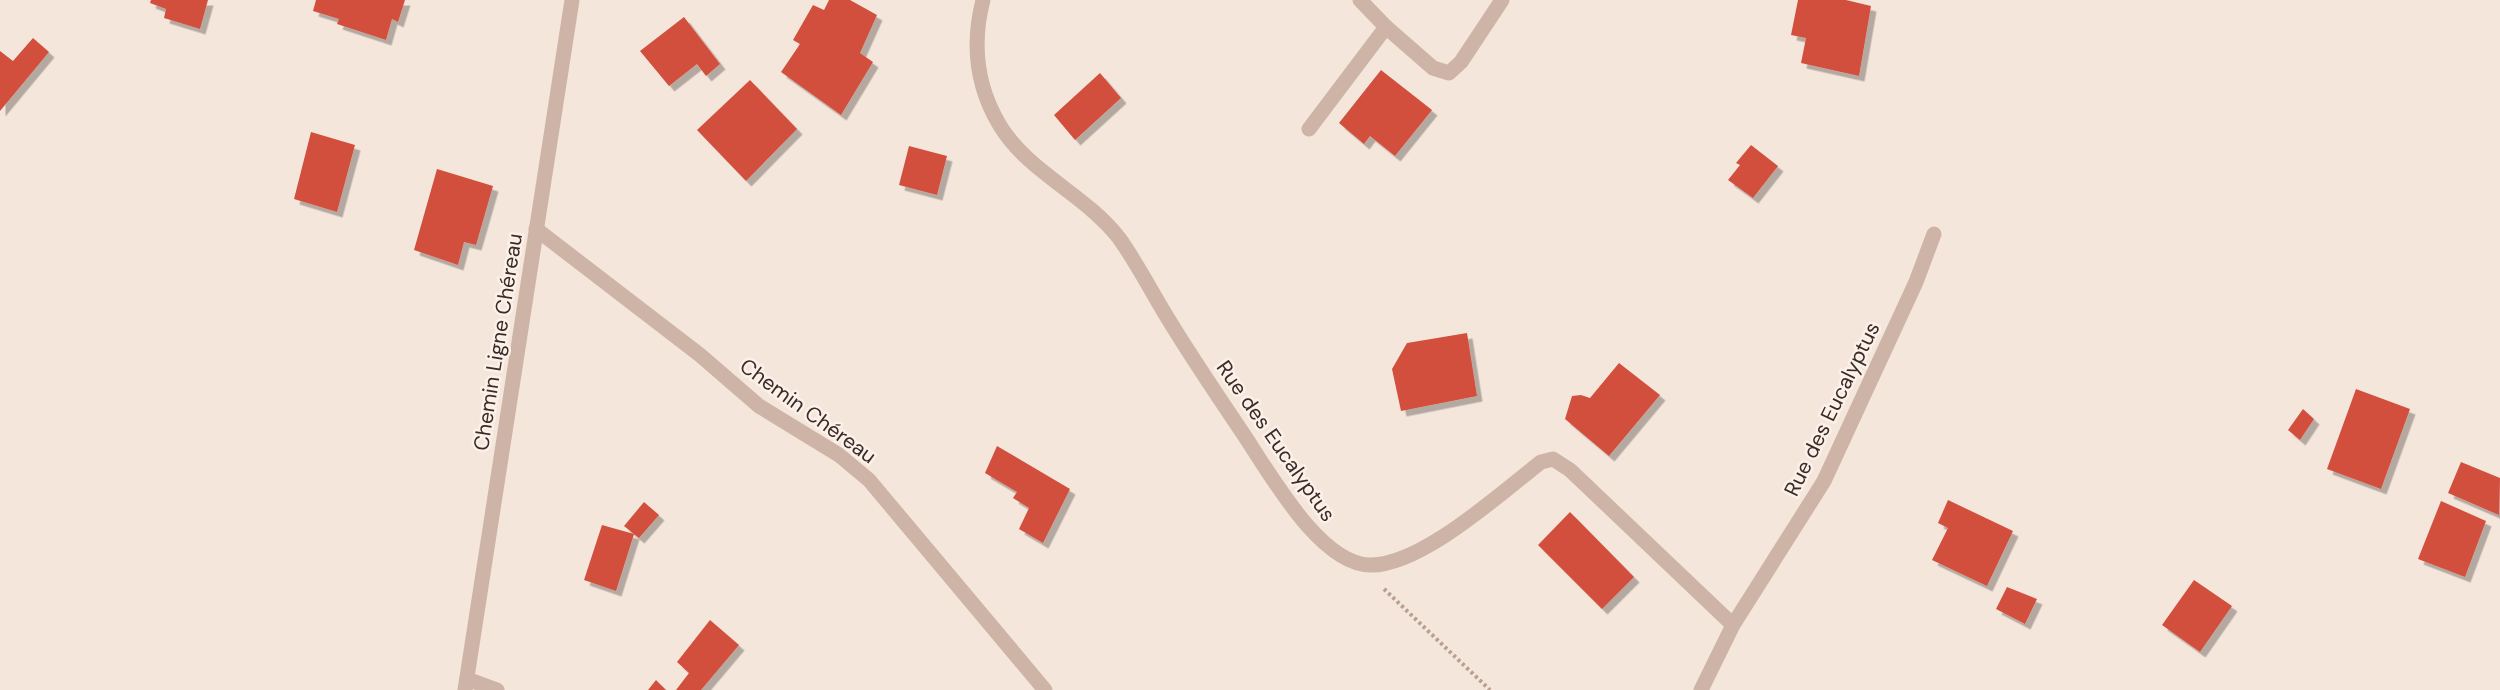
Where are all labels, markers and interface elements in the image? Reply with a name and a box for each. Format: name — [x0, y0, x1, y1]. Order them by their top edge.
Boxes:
street label: Chemin Ligne Chéreau — [467, 231, 529, 453]
street label: Rue des Eucalyptus — [1778, 317, 1886, 501]
street label: Chemin Chéreau — [734, 352, 882, 470]
street label: Rue des Eucalyptus — [1210, 355, 1342, 527]

